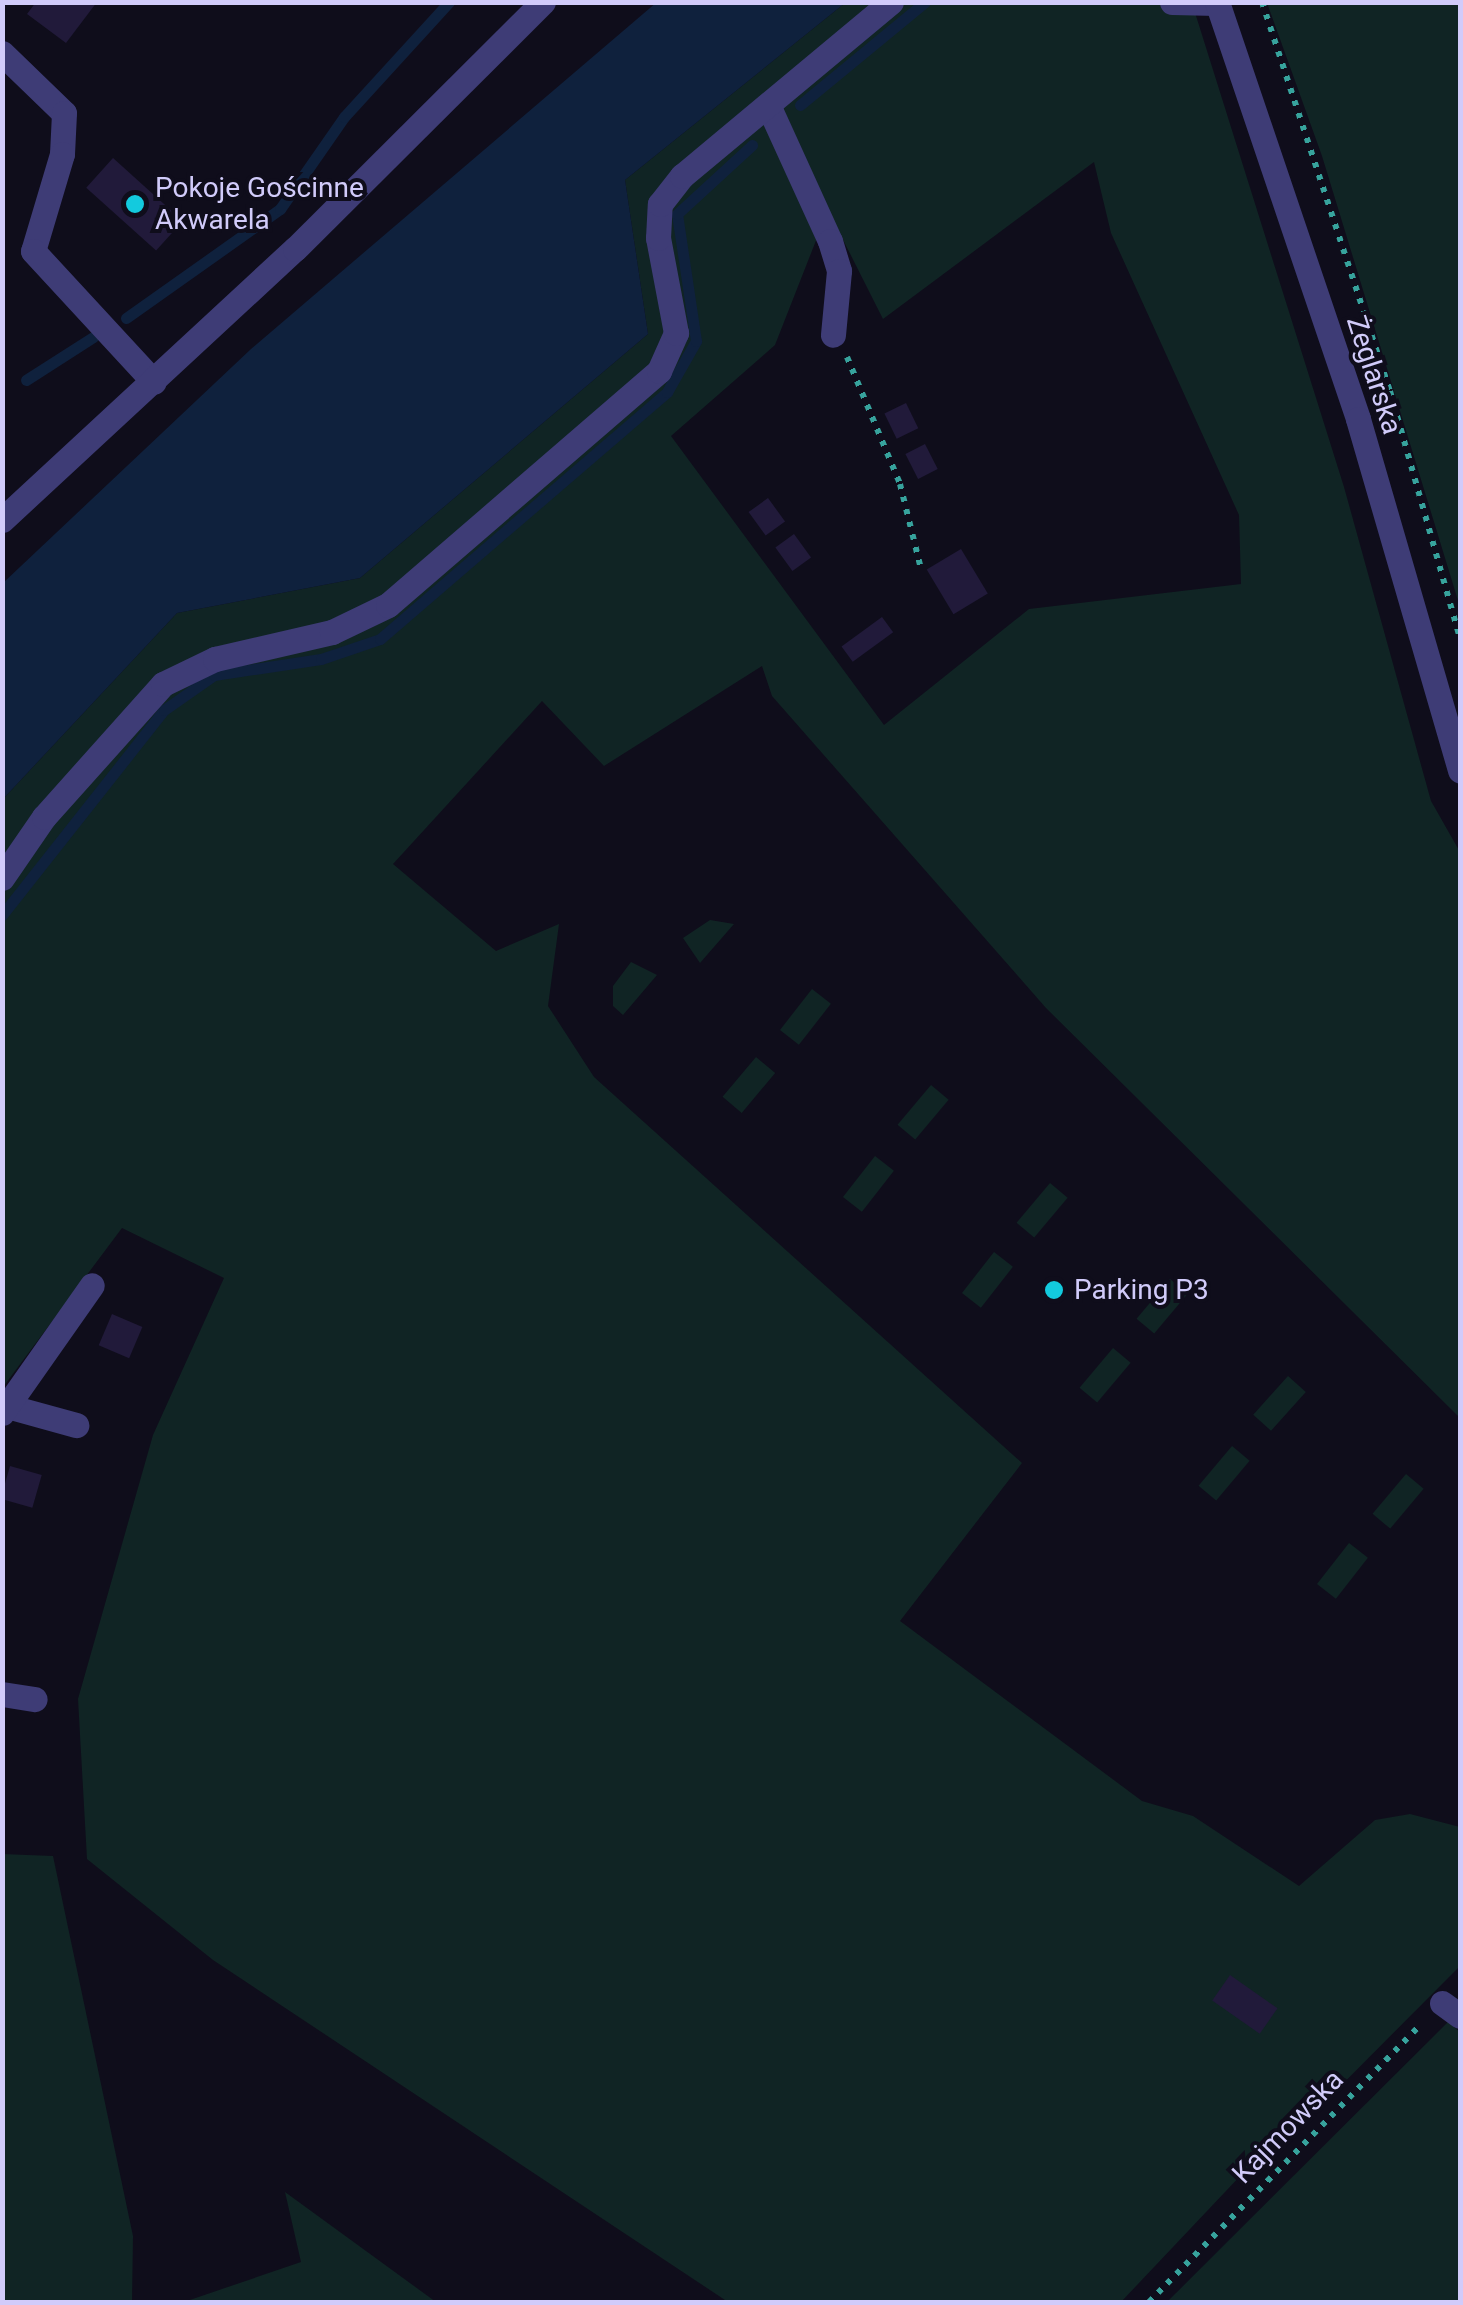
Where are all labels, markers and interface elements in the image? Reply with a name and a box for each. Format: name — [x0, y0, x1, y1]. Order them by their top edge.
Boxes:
place label: Pokoje Gościnne Akwarela — [155, 171, 364, 237]
marker: Pokoje Gościnne Akwarela — [124, 193, 146, 215]
street label: Żeglarska — [1339, 312, 1409, 438]
place label: Parking P3 — [1074, 1273, 1209, 1307]
marker: Parking P3 — [1043, 1279, 1065, 1301]
street label: Kajmowska — [1226, 2063, 1350, 2191]

